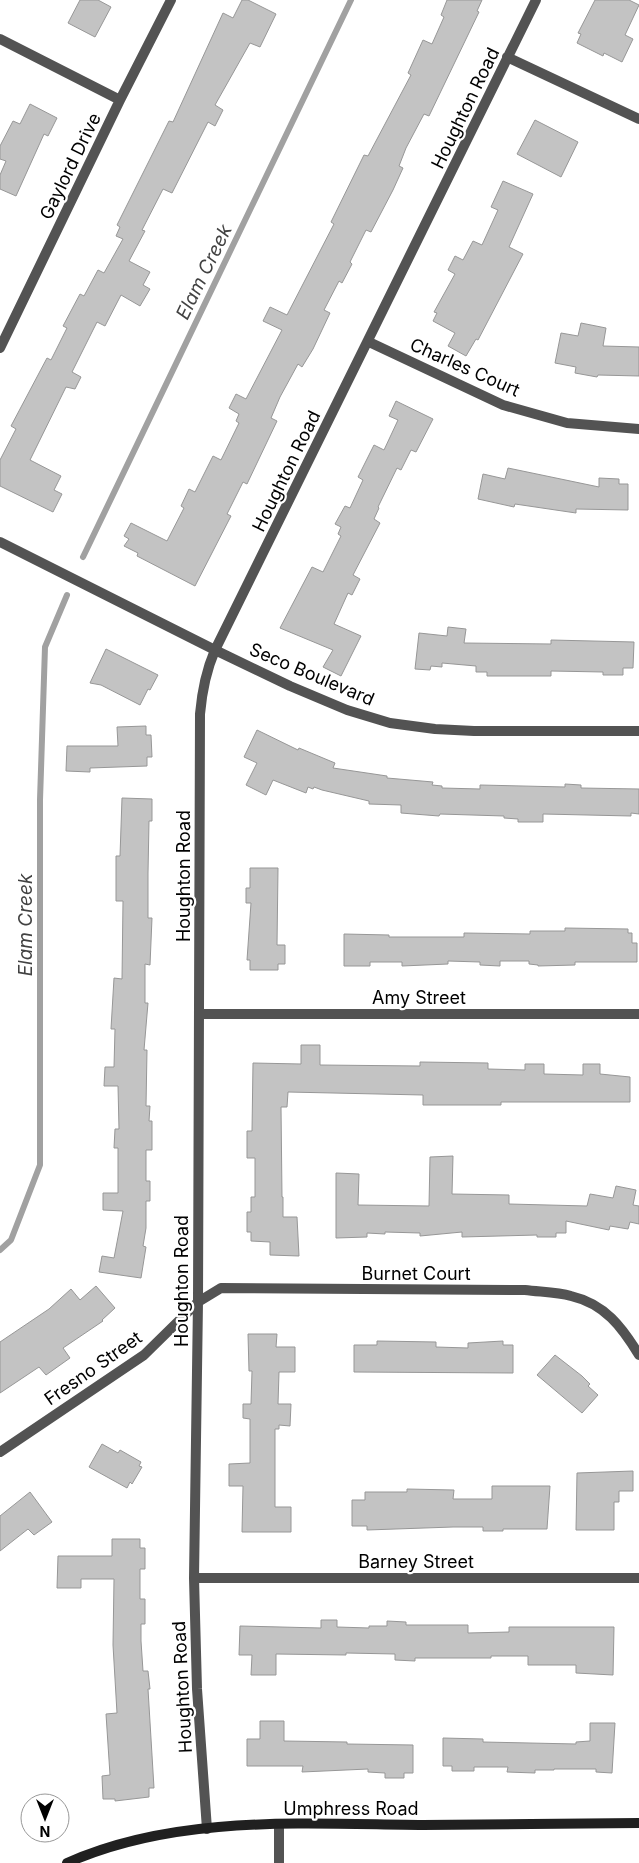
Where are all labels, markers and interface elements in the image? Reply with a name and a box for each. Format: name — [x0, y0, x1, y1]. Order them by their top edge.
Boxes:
street label: Houghton Road — [427, 44, 503, 172]
street label: Gaylord Drive — [35, 109, 105, 223]
water label: Elam Creek — [171, 220, 237, 323]
street label: Charles Court — [407, 333, 523, 401]
street label: Houghton Road — [248, 407, 324, 535]
street label: Seco Boulevard — [246, 638, 378, 710]
street label: Houghton Road — [173, 810, 194, 942]
water label: Elam Creek — [14, 873, 37, 976]
street label: Amy Street — [372, 987, 466, 1008]
street label: Houghton Road — [171, 1215, 192, 1347]
street label: Burnet Court — [361, 1263, 471, 1284]
street label: Fresno Street — [40, 1327, 146, 1409]
street label: Barney Street — [358, 1551, 474, 1572]
street label: Houghton Road — [168, 1620, 196, 1754]
north arrow — [20, 1793, 70, 1843]
street label: Umphress Road — [283, 1798, 419, 1819]
text: N — [40, 1823, 50, 1840]

